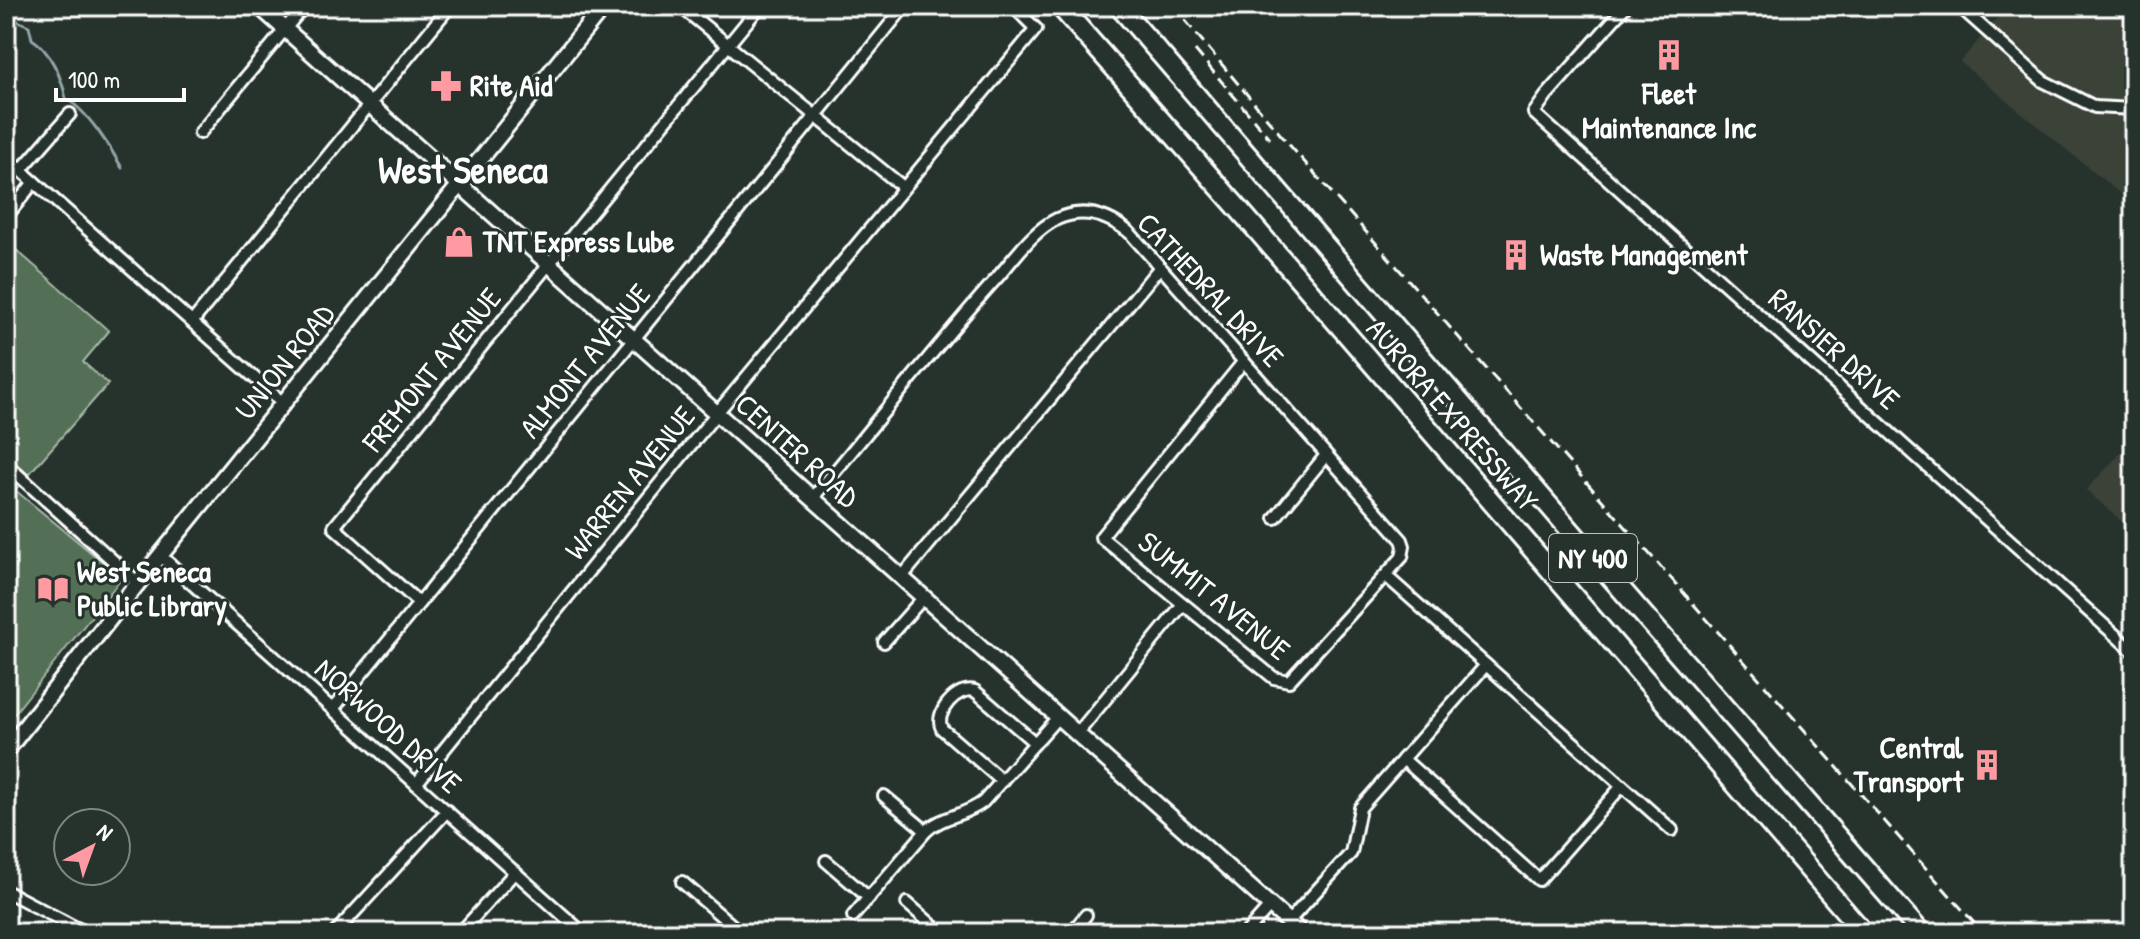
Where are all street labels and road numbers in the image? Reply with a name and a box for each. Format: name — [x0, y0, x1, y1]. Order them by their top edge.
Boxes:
street label: CATHEDRAL DRIVE — [1129, 203, 1293, 375]
street label: ALMONT AVENUE — [510, 275, 659, 446]
street label: FREMONT AVENUE — [352, 279, 510, 460]
street label: RANSIER DRIVE — [1760, 279, 1909, 418]
street label: UNION ROAD — [225, 294, 344, 428]
street label: AURORA EXPRESSWAY — [1358, 309, 1548, 519]
street label: CENTER ROAD — [728, 384, 868, 517]
street label: WARREN AVENUE — [555, 397, 704, 568]
street label: SUMMIT AVENUE — [1130, 522, 1299, 669]
road number: NY 400 — [1549, 534, 1637, 582]
street label: NORWOOD DRIVE — [307, 649, 471, 802]

